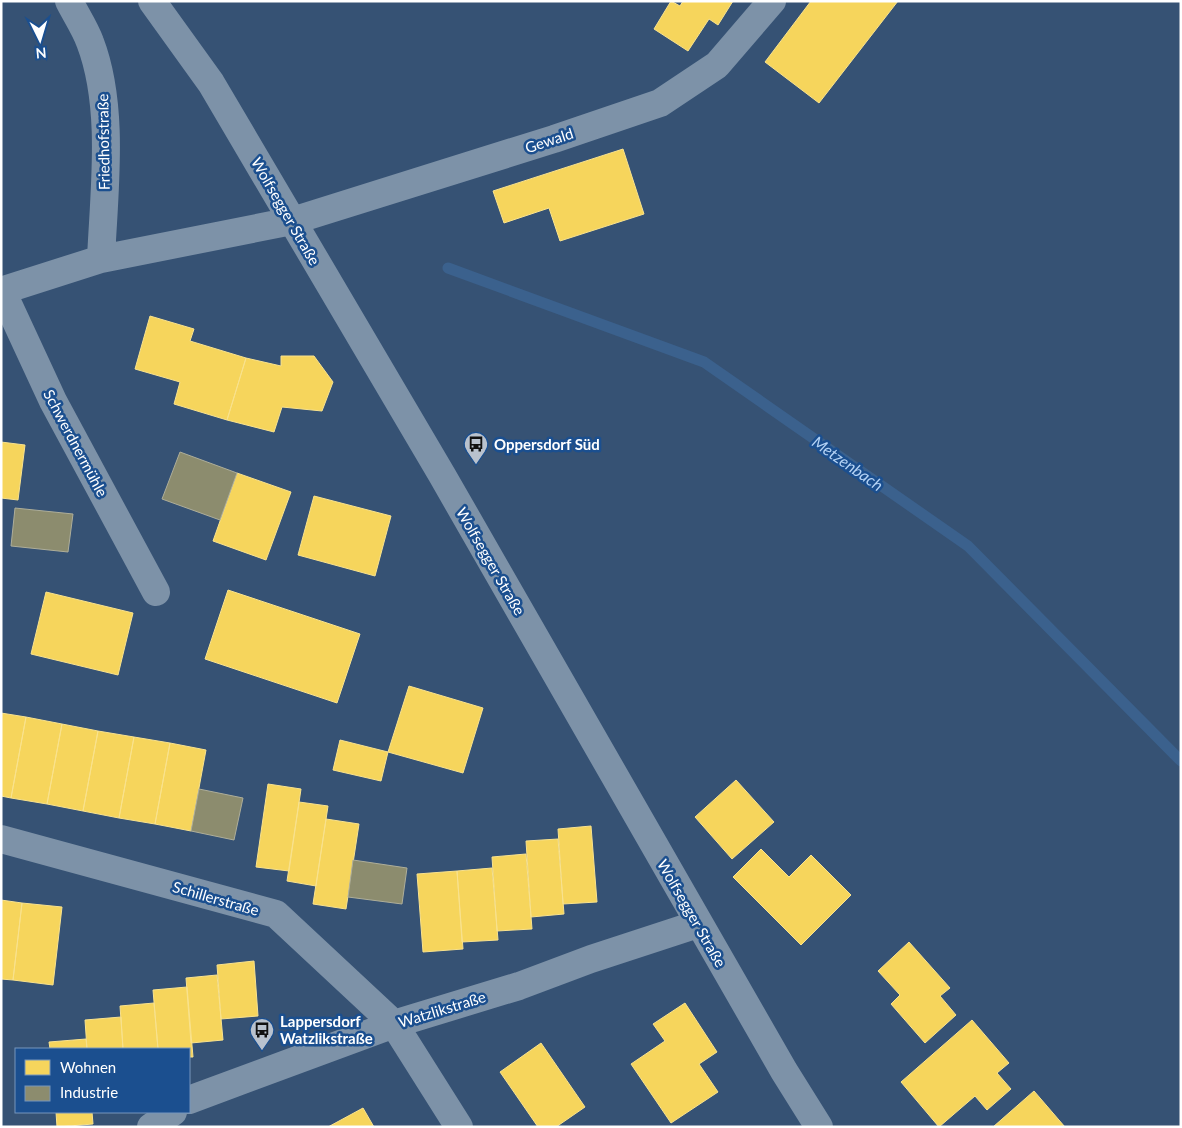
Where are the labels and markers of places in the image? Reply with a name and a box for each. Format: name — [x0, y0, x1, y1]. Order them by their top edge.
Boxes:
bus stop icon: Oppersdorf Süd — [463, 431, 489, 465]
place label: Oppersdorf Süd — [494, 435, 600, 453]
place label: Lappersdorf Watzlikstraße — [280, 1012, 373, 1047]
bus stop icon: Lappersdorf Watzlikstraße — [249, 1017, 275, 1051]

